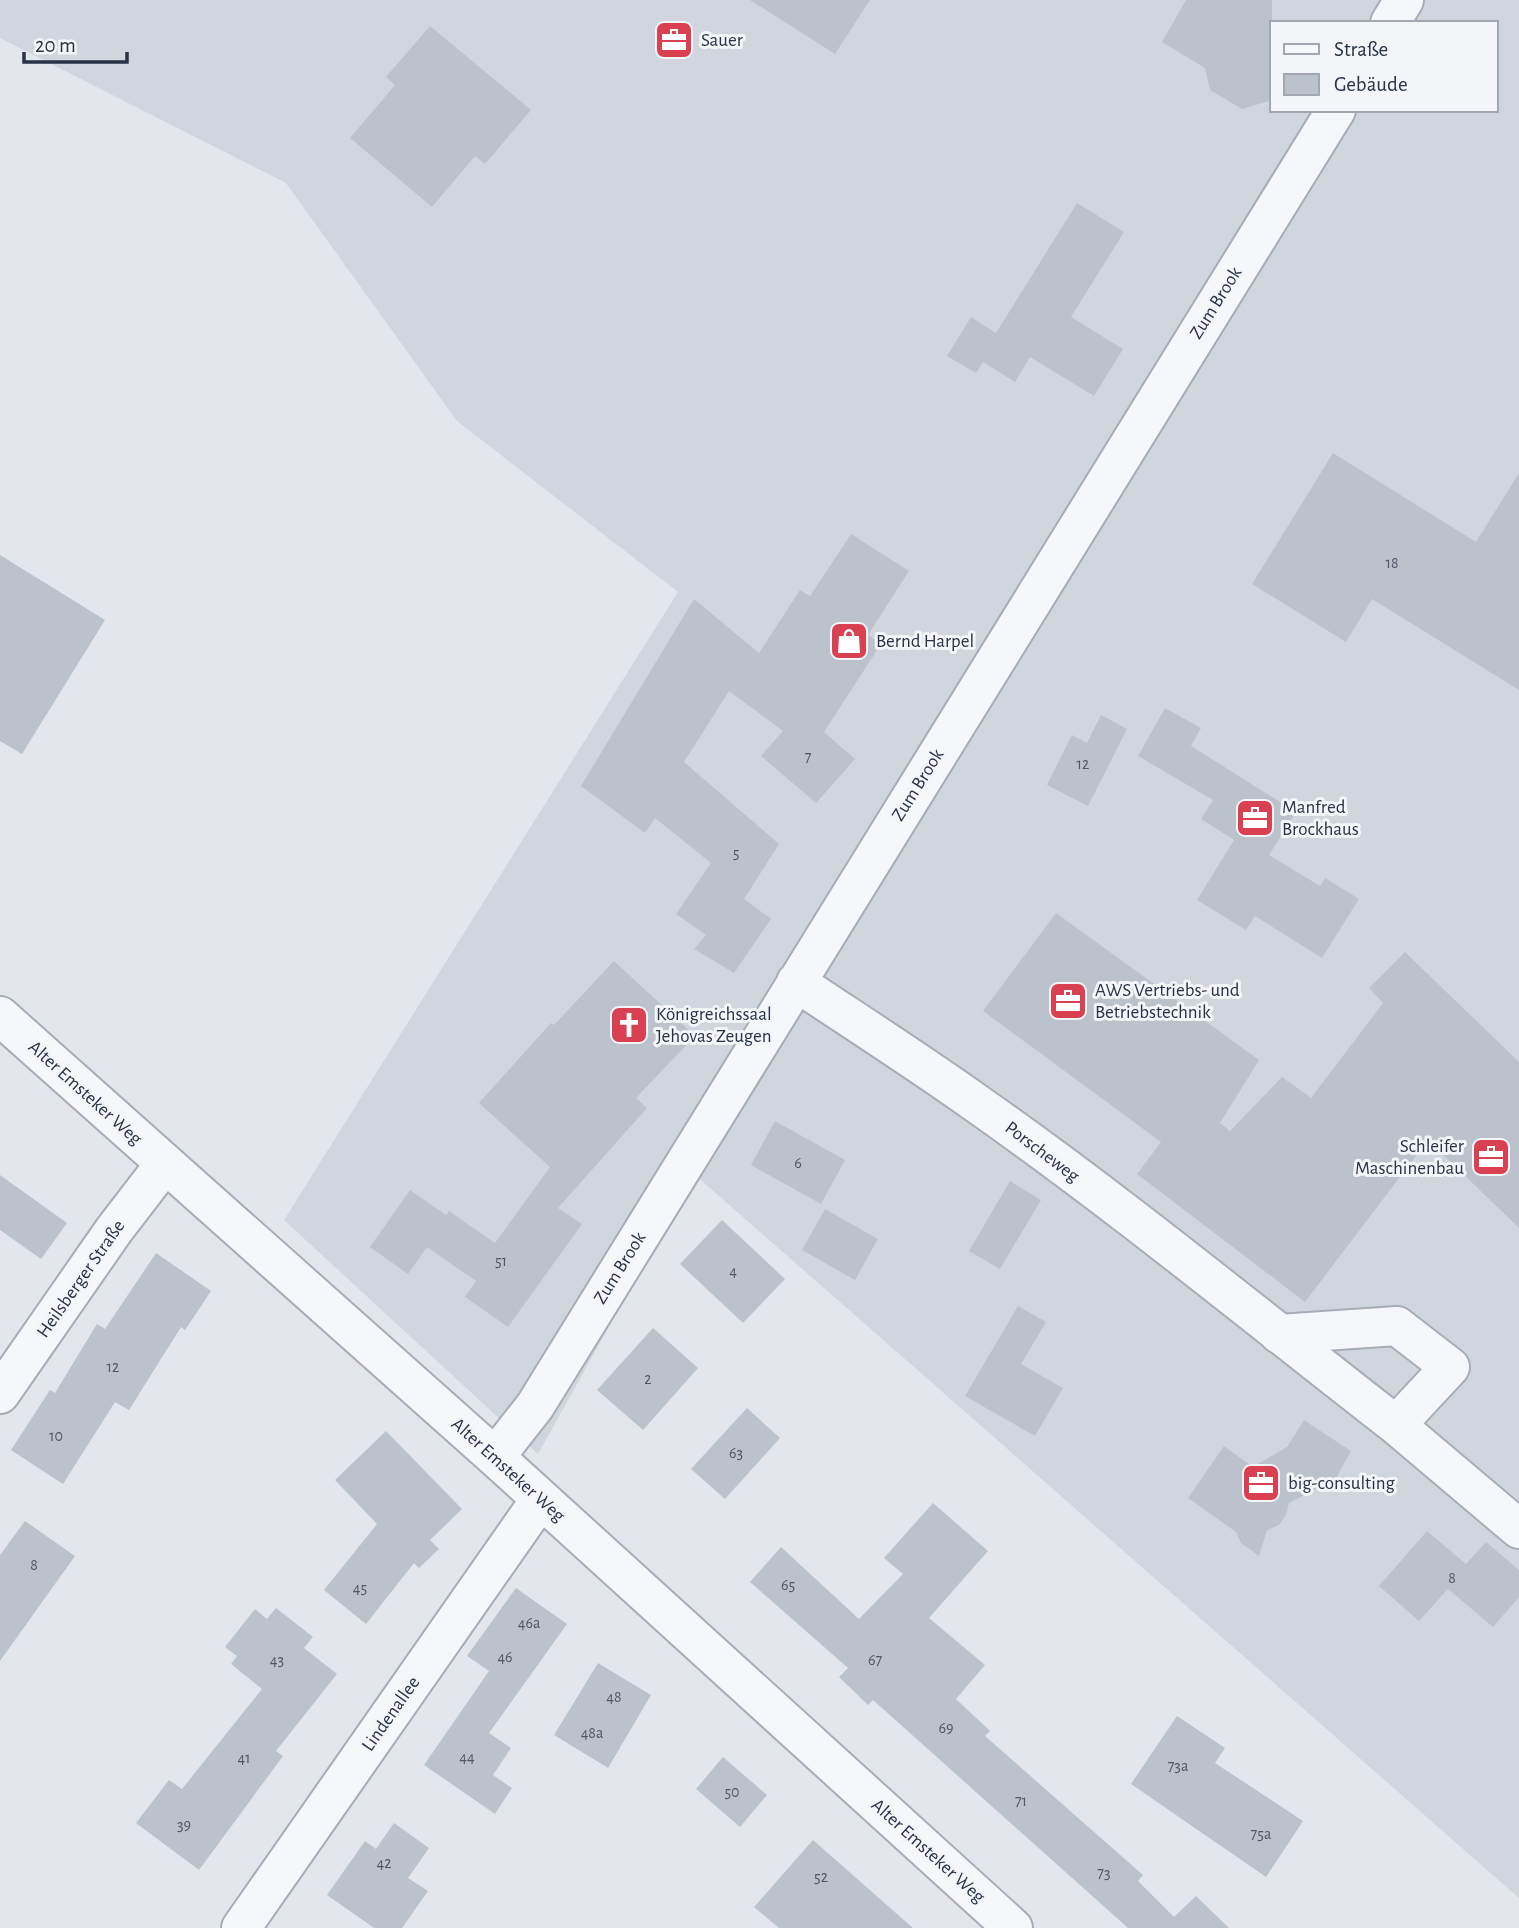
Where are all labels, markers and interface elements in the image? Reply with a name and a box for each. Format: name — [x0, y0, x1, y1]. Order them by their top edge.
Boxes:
office icon: Sauer — [653, 19, 695, 61]
scale bar — [24, 21, 128, 65]
legend — [1270, 21, 1498, 112]
place label: Sauer — [701, 31, 743, 50]
text: 20 m — [35, 35, 76, 56]
text: Straße — [1334, 39, 1388, 60]
text: Gebäude — [1334, 74, 1408, 95]
street label: Zum Brook — [1186, 263, 1246, 342]
house number: 18 — [1385, 555, 1399, 571]
shop icon: Bernd Harpel — [828, 620, 870, 662]
place label: Bernd Harpel — [876, 632, 974, 651]
street label: Zum Brook — [888, 745, 948, 824]
house number: 7 — [805, 749, 812, 765]
house number: 12 — [1077, 756, 1089, 772]
office icon: Manfred Brockhaus — [1234, 797, 1276, 839]
place label: Manfred Brockhaus — [1282, 798, 1359, 839]
house number: 5 — [733, 845, 739, 861]
office icon: AWS Vertriebs- und Betriebstechnik — [1047, 980, 1089, 1022]
place label: AWS Vertriebs- und Betriebstechnik — [1095, 981, 1240, 1022]
church icon: Königreichssaal Jehovas Zeugen — [608, 1004, 650, 1046]
place label: Königreichssaal Jehovas Zeugen — [656, 1005, 772, 1046]
street label: Alter Emsteker Weg — [25, 1037, 146, 1149]
street label: Porscheweg — [1001, 1118, 1083, 1186]
office icon: Schleifer Maschinenbau — [1470, 1136, 1512, 1178]
place label: Schleifer Maschinenbau — [1355, 1137, 1464, 1178]
house number: 6 — [794, 1155, 802, 1171]
street label: Heilsberger Straße — [33, 1217, 129, 1341]
street label: Zum Brook — [590, 1228, 650, 1307]
house number: 51 — [495, 1253, 507, 1269]
house number: 4 — [729, 1263, 737, 1279]
house number: 12 — [107, 1359, 119, 1375]
house number: 2 — [644, 1371, 652, 1387]
street label: Alter Emsteker Weg — [448, 1414, 569, 1526]
house number: 10 — [49, 1428, 63, 1444]
house number: 63 — [729, 1445, 743, 1461]
office icon: big-consulting — [1240, 1462, 1282, 1504]
place label: big-consulting — [1288, 1474, 1396, 1493]
house number: 8 — [30, 1557, 38, 1573]
house number: 8 — [1448, 1570, 1456, 1586]
house number: 65 — [781, 1577, 795, 1593]
house number: 45 — [353, 1580, 367, 1596]
house number: 46a — [518, 1615, 540, 1631]
house number: 46 — [497, 1649, 513, 1665]
house number: 43 — [270, 1652, 284, 1668]
house number: 67 — [868, 1652, 882, 1668]
street label: Lindenallee — [358, 1673, 424, 1755]
house number: 48 — [606, 1689, 622, 1705]
house number: 69 — [938, 1720, 954, 1736]
house number: 48a — [581, 1725, 603, 1741]
house number: 44 — [459, 1749, 475, 1765]
house number: 41 — [237, 1750, 251, 1766]
house number: 73a — [1168, 1758, 1188, 1774]
house number: 50 — [724, 1784, 740, 1800]
house number: 71 — [1015, 1793, 1027, 1809]
street label: Alter Emsteker Weg — [868, 1795, 989, 1907]
house number: 39 — [177, 1817, 191, 1833]
house number: 75a — [1251, 1826, 1271, 1842]
house number: 42 — [377, 1855, 391, 1871]
house number: 73 — [1097, 1865, 1111, 1881]
house number: 52 — [814, 1869, 828, 1885]

